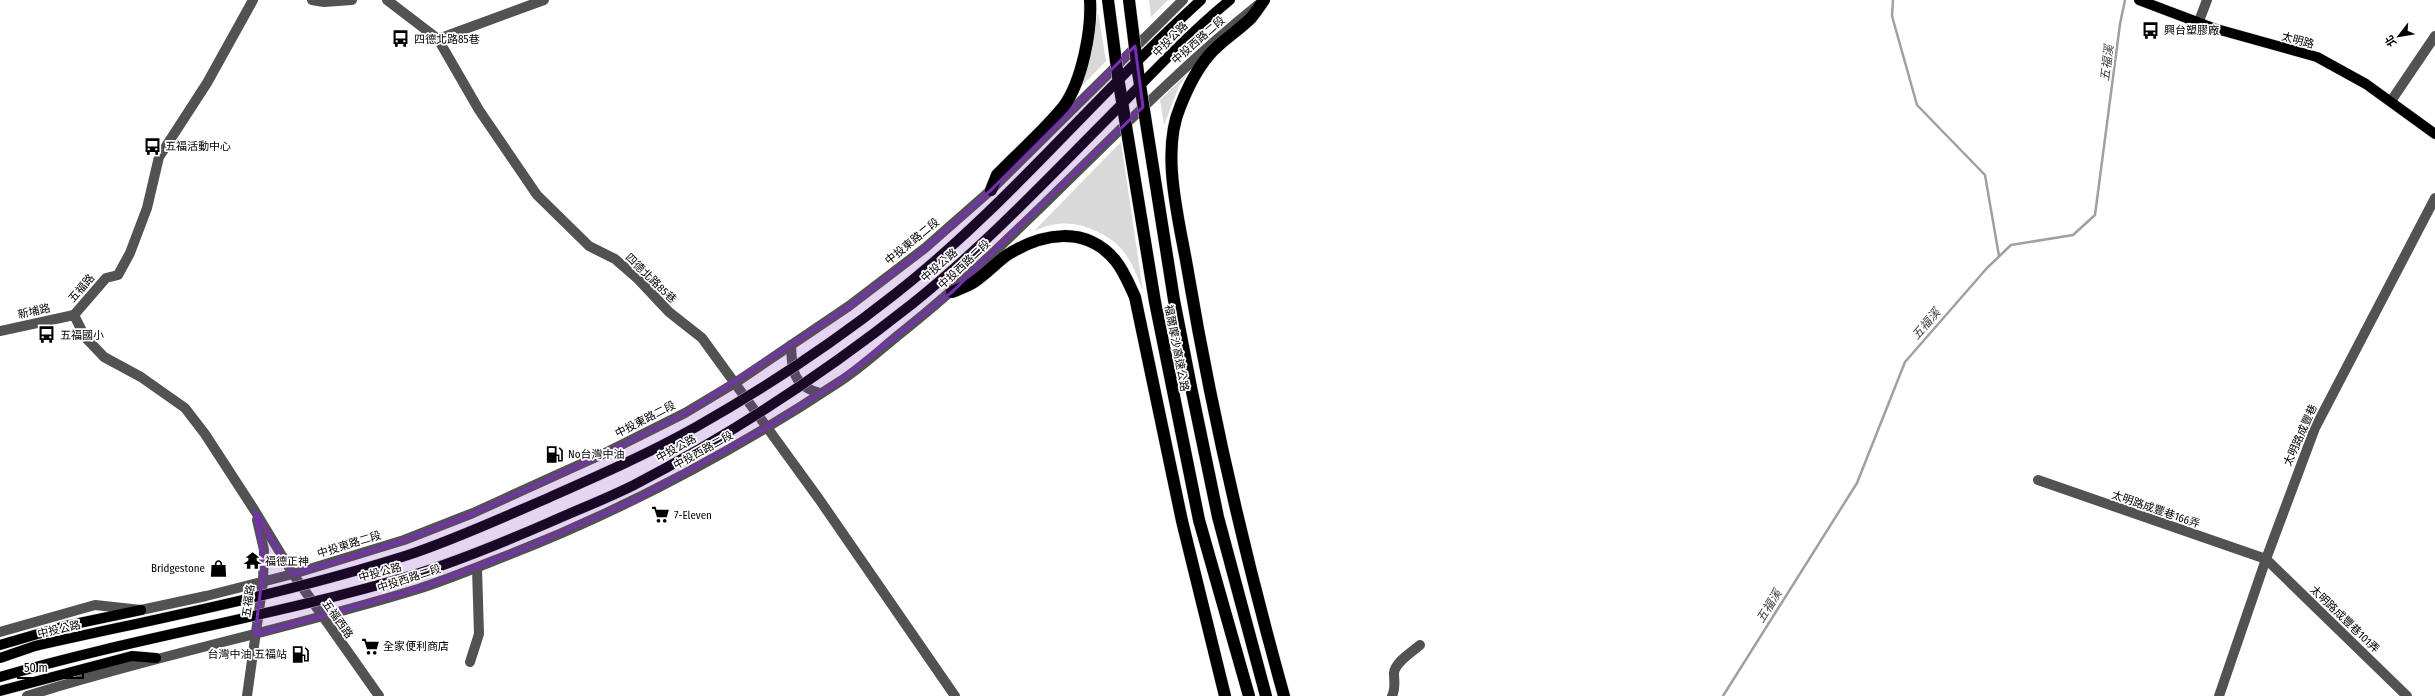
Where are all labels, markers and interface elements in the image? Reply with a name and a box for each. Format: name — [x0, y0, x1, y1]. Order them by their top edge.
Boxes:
street label: 中投西路二段 — [1169, 14, 1227, 67]
north arrow — [2379, 16, 2419, 56]
street label: 中投公路 — [1150, 19, 1191, 60]
bus stop icon: 興台塑膠廠 — [2141, 20, 2161, 40]
place label: 興台塑膠廠 — [2164, 24, 2219, 37]
bus stop icon: 四德北路85巷 — [391, 29, 411, 49]
street label: 太明路 — [2280, 30, 2315, 51]
place label: 四德北路85巷 — [414, 33, 480, 46]
text: 北 — [2382, 33, 2399, 49]
water label: 五福溪 — [2098, 42, 2117, 82]
bus stop icon: 五福活動中心 — [142, 136, 162, 156]
place label: 五福活動中心 — [165, 140, 231, 153]
street label: 中投東路二段 — [883, 216, 942, 267]
street label: 中投西路二段 — [936, 237, 993, 292]
street label: 中投公路 — [918, 246, 960, 285]
street label: 四德北路85巷 — [623, 251, 679, 306]
street label: 五福路 — [66, 272, 97, 305]
street label: 新埔路 — [17, 301, 52, 322]
street label: 福爾摩沙高速公路 — [1162, 304, 1191, 393]
water label: 五福溪 — [1909, 304, 1944, 342]
bus stop icon: 五福國小 — [37, 325, 57, 345]
place label: 五福國小 — [60, 329, 104, 342]
street label: 中投東路二段 — [613, 399, 678, 440]
street label: 太明路成豐巷 — [2281, 402, 2320, 468]
street label: 中投西路二段 — [671, 429, 735, 472]
street label: 中投公路 — [654, 432, 699, 465]
fuel station icon: No台灣中油 — [545, 444, 565, 464]
place label: No台灣中油 — [568, 448, 624, 461]
street label: 太明路成豐巷166弄 — [2110, 488, 2202, 531]
supermarket icon: 7-Eleven — [651, 505, 671, 525]
place label: 7-Eleven — [674, 509, 712, 522]
street label: 中投東路二段 — [316, 529, 383, 560]
temple icon: 福德正神 — [242, 551, 262, 571]
place label: 福德正神 — [265, 555, 309, 568]
shop icon: Bridgestone — [208, 558, 228, 578]
street label: 中投公路 — [357, 561, 403, 584]
place label: Bridgestone — [151, 562, 205, 575]
street label: 中投西路二段 — [376, 562, 443, 595]
street label: 太明路成豐巷101弄 — [2307, 583, 2382, 656]
street label: 五福路 — [240, 584, 257, 618]
water label: 五福溪 — [1754, 585, 1786, 625]
street label: 五福西路 — [320, 598, 356, 641]
street label: 中投公路 — [36, 618, 82, 641]
supermarket icon: 全家便利商店 — [360, 636, 380, 656]
place label: 全家便利商店 — [383, 640, 449, 653]
fuel station icon: 台灣中油 五福站 — [290, 644, 310, 664]
place label: 台灣中油 五福站 — [207, 648, 287, 661]
scale bar — [18, 654, 83, 680]
text: 50 m — [24, 661, 48, 675]

